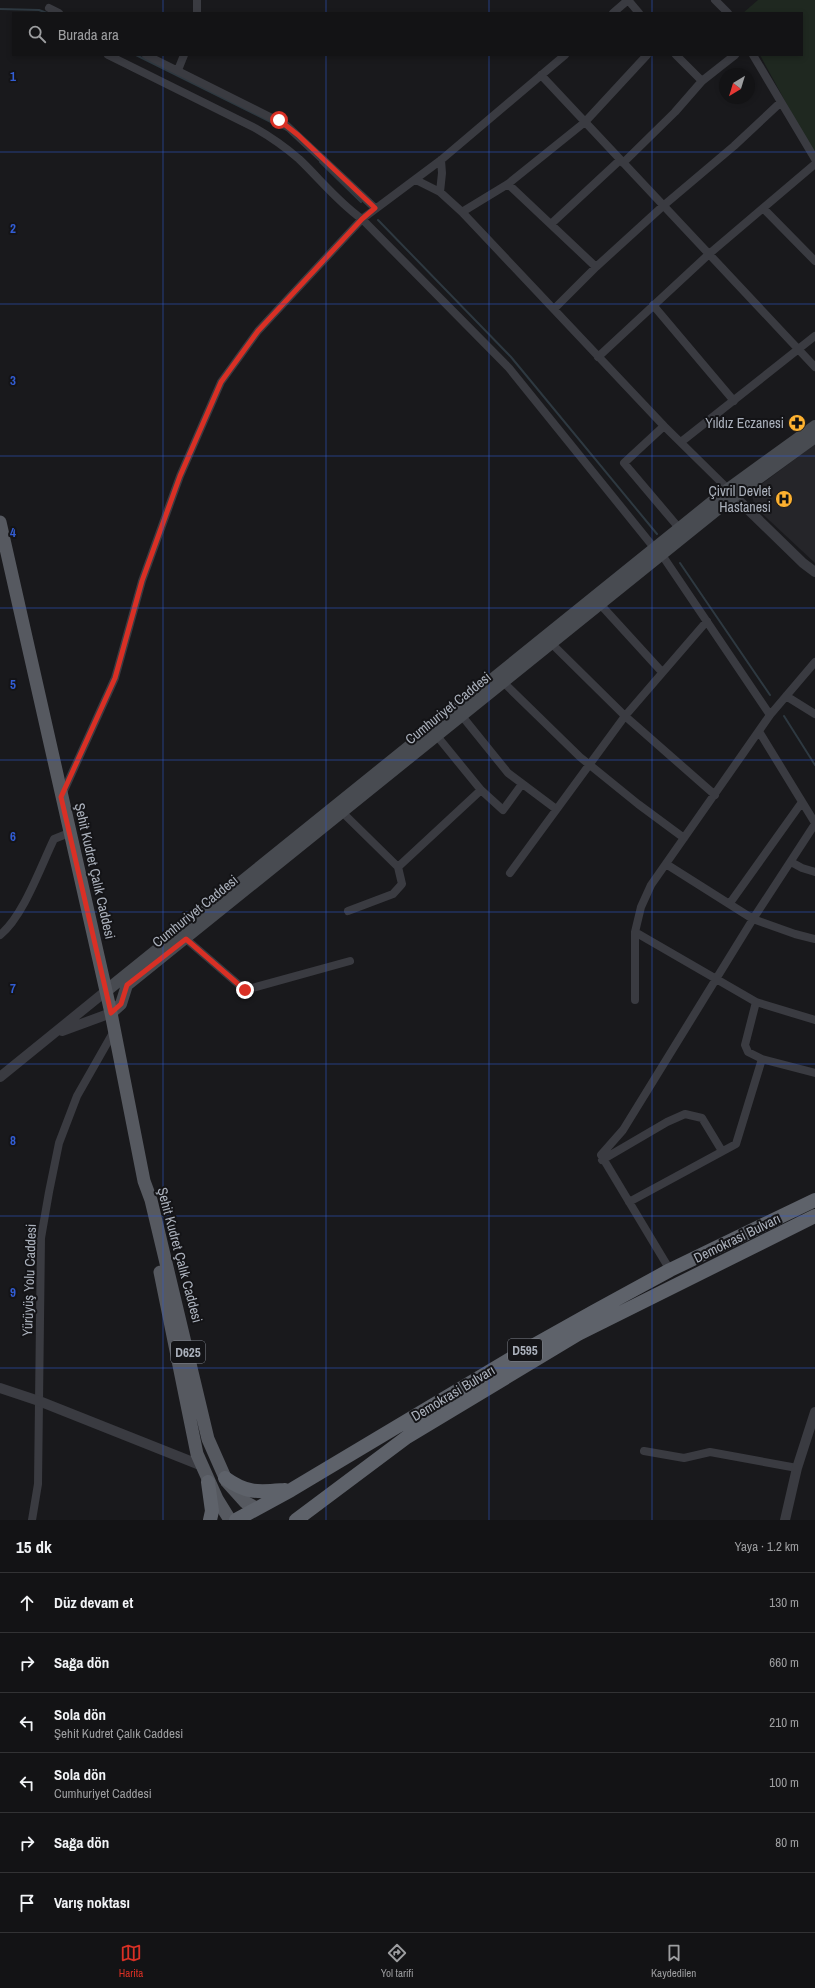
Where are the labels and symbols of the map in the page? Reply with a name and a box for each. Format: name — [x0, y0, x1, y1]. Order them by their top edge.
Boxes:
text: 1 — [10, 68, 16, 85]
north arrow — [719, 68, 755, 104]
route start — [270, 111, 288, 129]
text: 2 — [10, 220, 16, 237]
text: 3 — [10, 372, 16, 389]
pharmacy icon: Yıldız Eczanesi — [787, 413, 807, 433]
place label: Yıldız Eczanesi — [705, 414, 784, 432]
place label: Çivril Devlet Hastanesi — [708, 482, 771, 516]
hospital icon: Çivril Devlet Hastanesi — [774, 489, 794, 509]
text: 4 — [10, 524, 16, 541]
street label: Cumhuriyet Caddesi — [401, 668, 495, 748]
text: 5 — [10, 676, 16, 693]
street label: Şehit Kudret Çalık Caddesi — [71, 801, 119, 941]
text: 6 — [10, 828, 16, 845]
street label: Cumhuriyet Caddesi — [148, 871, 242, 951]
text: 7 — [10, 980, 16, 997]
route end — [236, 981, 254, 999]
text: 8 — [10, 1132, 16, 1149]
street label: Şehit Kudret Çalık Caddesi — [153, 1185, 207, 1325]
street label: Demokrasi Bulvarı — [691, 1209, 783, 1267]
street label: Yürüyüş Yolu Caddesi — [18, 1223, 40, 1337]
text: 9 — [10, 1284, 16, 1301]
road number: D595 — [508, 1339, 542, 1361]
road number: D625 — [171, 1341, 205, 1363]
street label: Demokrasi Bulvarı — [408, 1361, 498, 1425]

